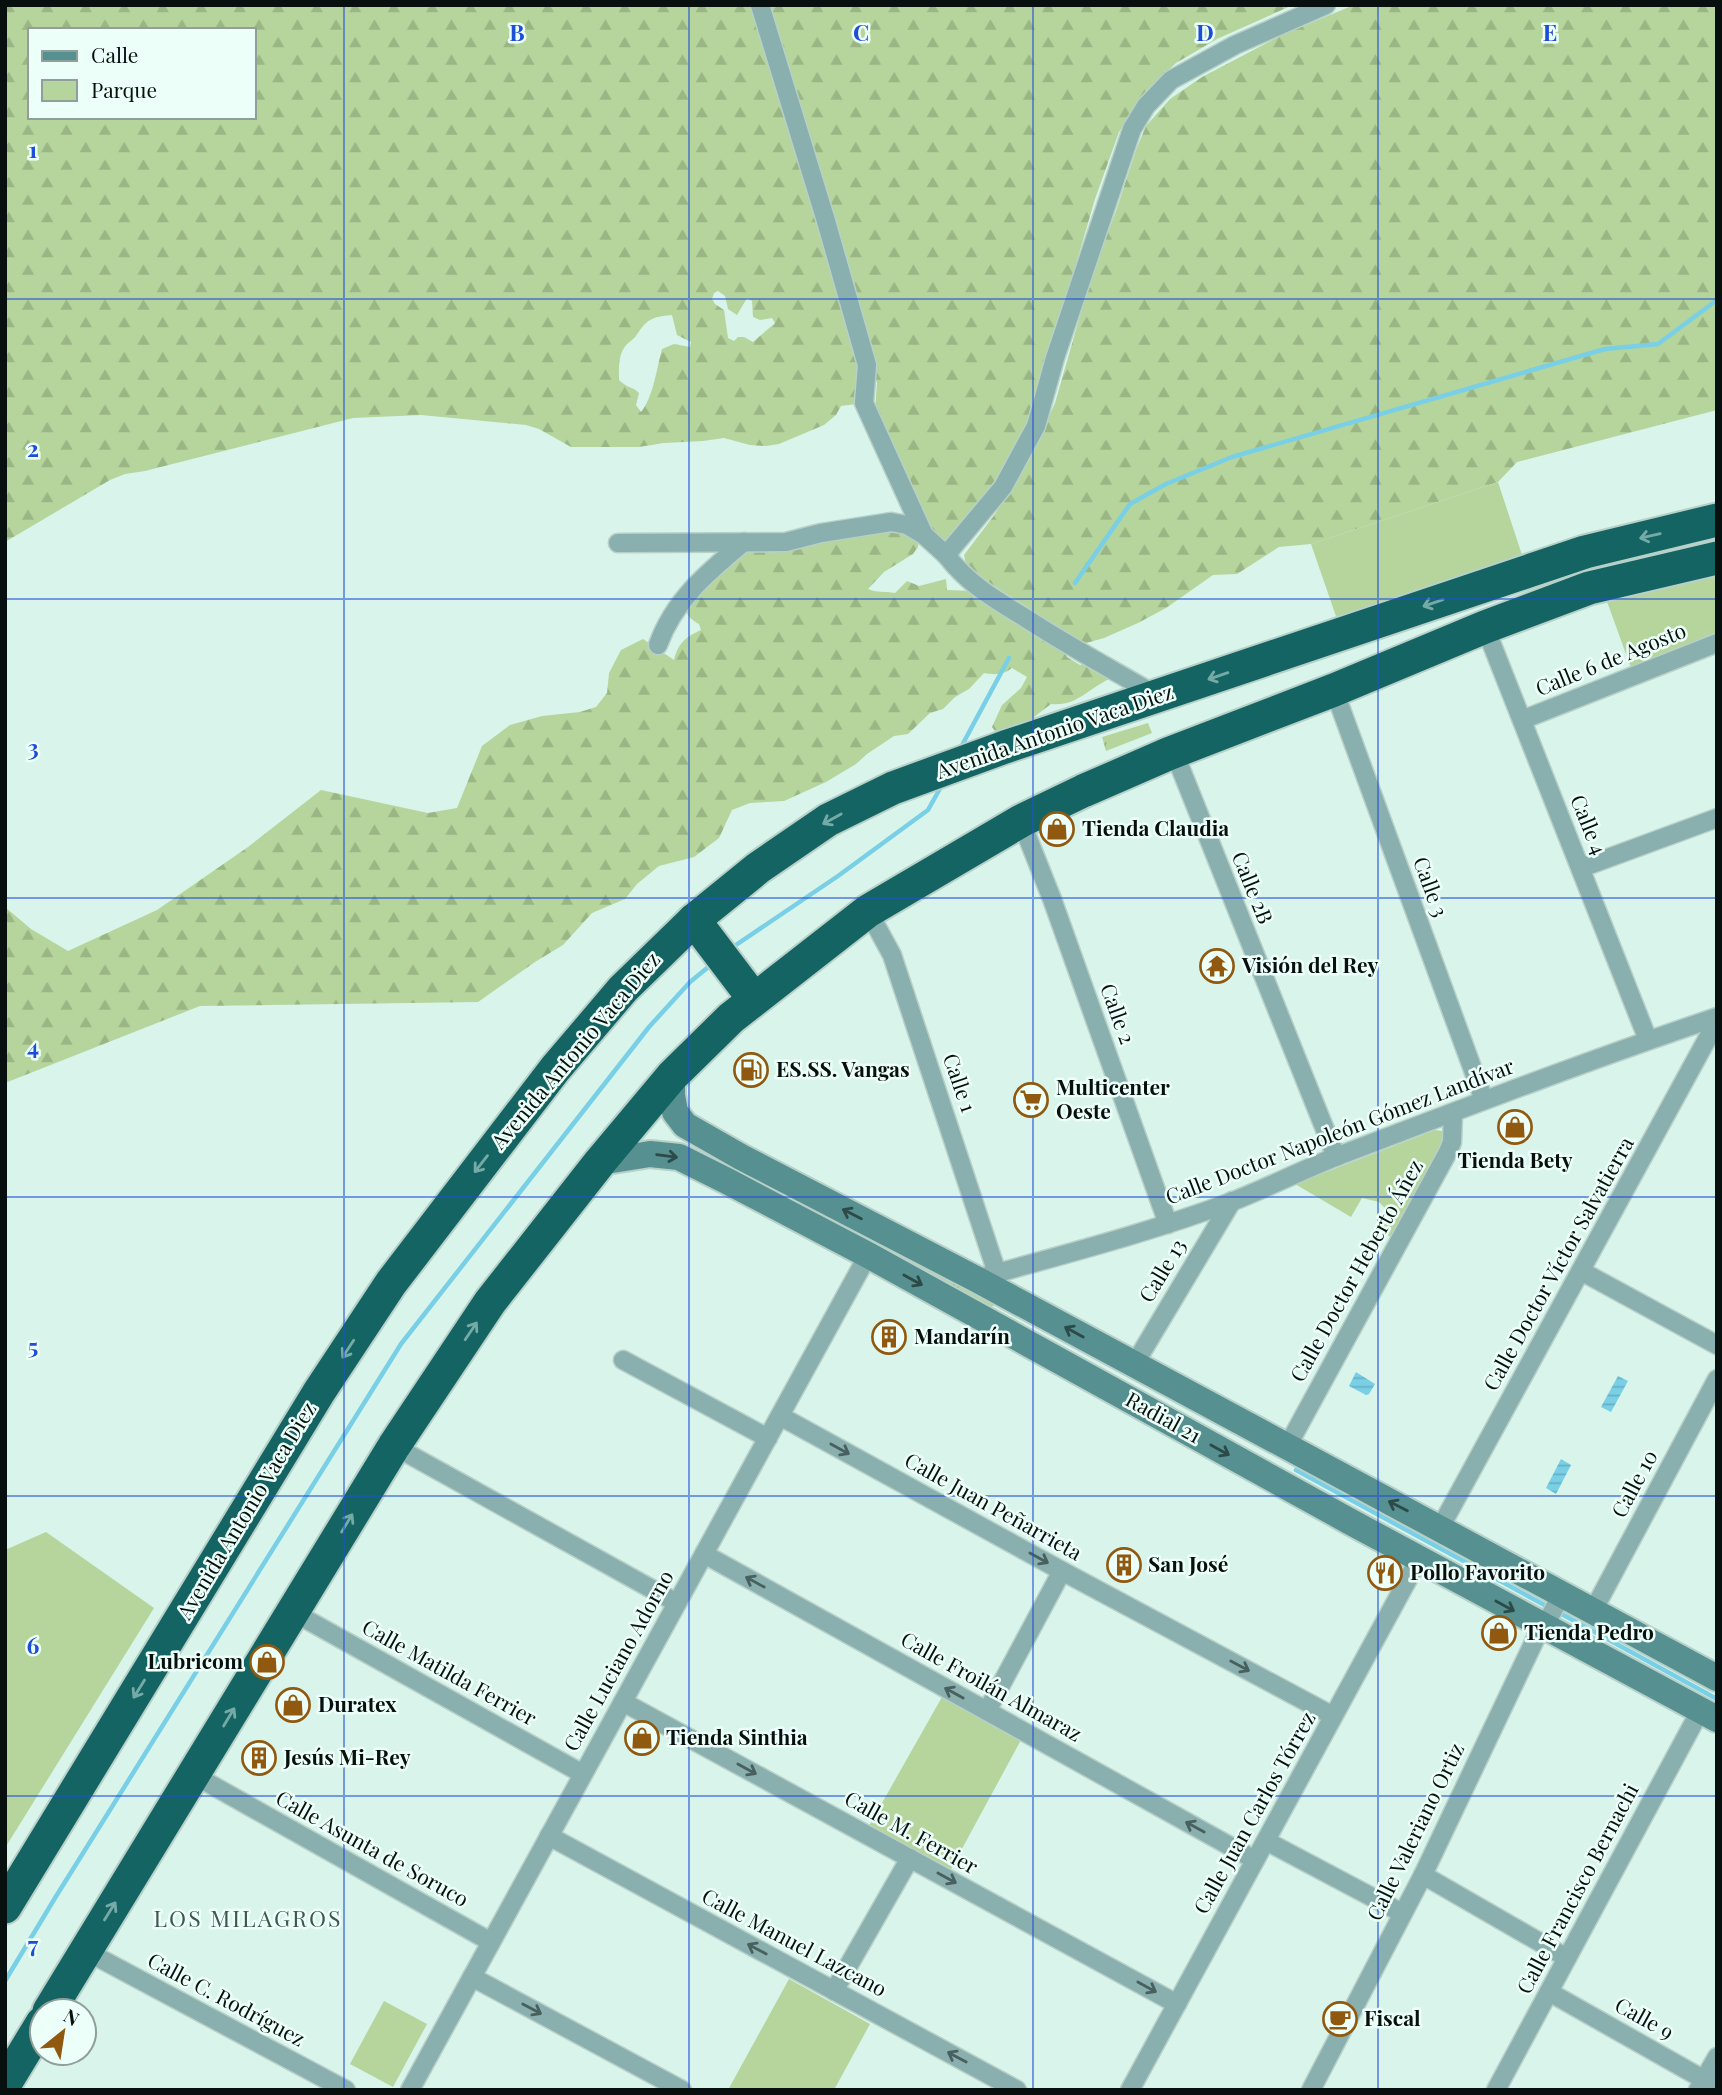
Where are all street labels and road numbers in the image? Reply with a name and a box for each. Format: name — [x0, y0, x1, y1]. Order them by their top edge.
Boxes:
street label: Calle 6 de Agosto — [1531, 615, 1690, 701]
street label: Avenida Antonio Vaca Diez — [931, 676, 1177, 784]
street label: Calle 4 — [1565, 790, 1615, 858]
street label: Calle 2B — [1227, 847, 1281, 928]
street label: Calle 3 — [1408, 852, 1456, 920]
street label: Avenida Antonio Vaca Diez — [483, 945, 665, 1155]
street label: Calle 2 — [1095, 979, 1143, 1048]
street label: Calle 1 — [938, 1049, 984, 1116]
street label: Calle Doctor Napoleón Gómez Landívar — [1161, 1050, 1518, 1210]
street label: Calle Doctor Víctor Salvatierra — [1476, 1131, 1639, 1395]
street label: Calle Doctor Heberto Áñez — [1282, 1154, 1428, 1386]
street label: Calle 13 — [1131, 1233, 1191, 1307]
street label: Radial 21 — [1121, 1384, 1207, 1448]
street label: Avenida Antonio Vaca Diez — [169, 1396, 321, 1625]
street label: Calle 10 — [1604, 1444, 1663, 1522]
street label: Calle Juan Peñarrieta — [900, 1445, 1088, 1566]
street label: Calle Luciano Adorno — [556, 1565, 679, 1756]
street label: Calle Matilda Ferrier — [358, 1612, 543, 1731]
street label: Calle Froilán Almaraz — [897, 1624, 1087, 1747]
street label: Calle Juan Carlos Tórrez — [1186, 1706, 1321, 1918]
street label: Calle Valeriano Ortiz — [1359, 1738, 1469, 1925]
street label: Calle Francisco Bernachi — [1509, 1778, 1644, 1998]
street label: Calle Asunta de Soruco — [272, 1783, 474, 1912]
street label: Calle M. Ferrier — [840, 1783, 984, 1880]
street label: Calle Manuel Lazcano — [698, 1881, 892, 2002]
street label: Calle C. Rodríguez — [143, 1945, 310, 2052]
street label: Calle 9 — [1611, 1990, 1679, 2045]

